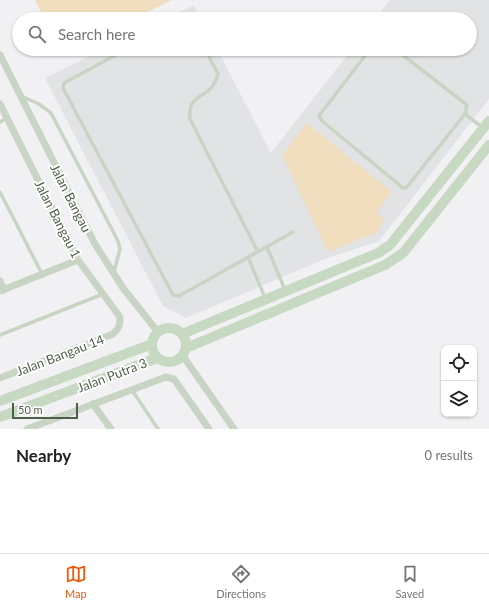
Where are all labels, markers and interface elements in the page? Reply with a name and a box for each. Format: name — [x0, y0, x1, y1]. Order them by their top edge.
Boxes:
search box — [12, 12, 477, 56]
icon: search — [26, 23, 48, 45]
text: Search here — [58, 25, 135, 43]
street label: Jalan Bangau — [47, 161, 95, 235]
street label: Jalan Bangau 1 — [32, 177, 84, 261]
street label: Jalan Bangau 14 — [14, 331, 107, 379]
map controls — [441, 345, 477, 417]
button: locate — [441, 345, 477, 381]
street label: Jalan Putra 3 — [75, 354, 149, 396]
button: layers — [441, 381, 477, 417]
scale bar — [12, 401, 78, 420]
text: 50 m — [18, 403, 43, 416]
text: Nearby — [16, 445, 71, 466]
text: 0 results — [425, 447, 473, 463]
tab: Map — [65, 563, 87, 600]
tab: Directions — [216, 563, 266, 600]
tab: Saved — [395, 563, 424, 600]

